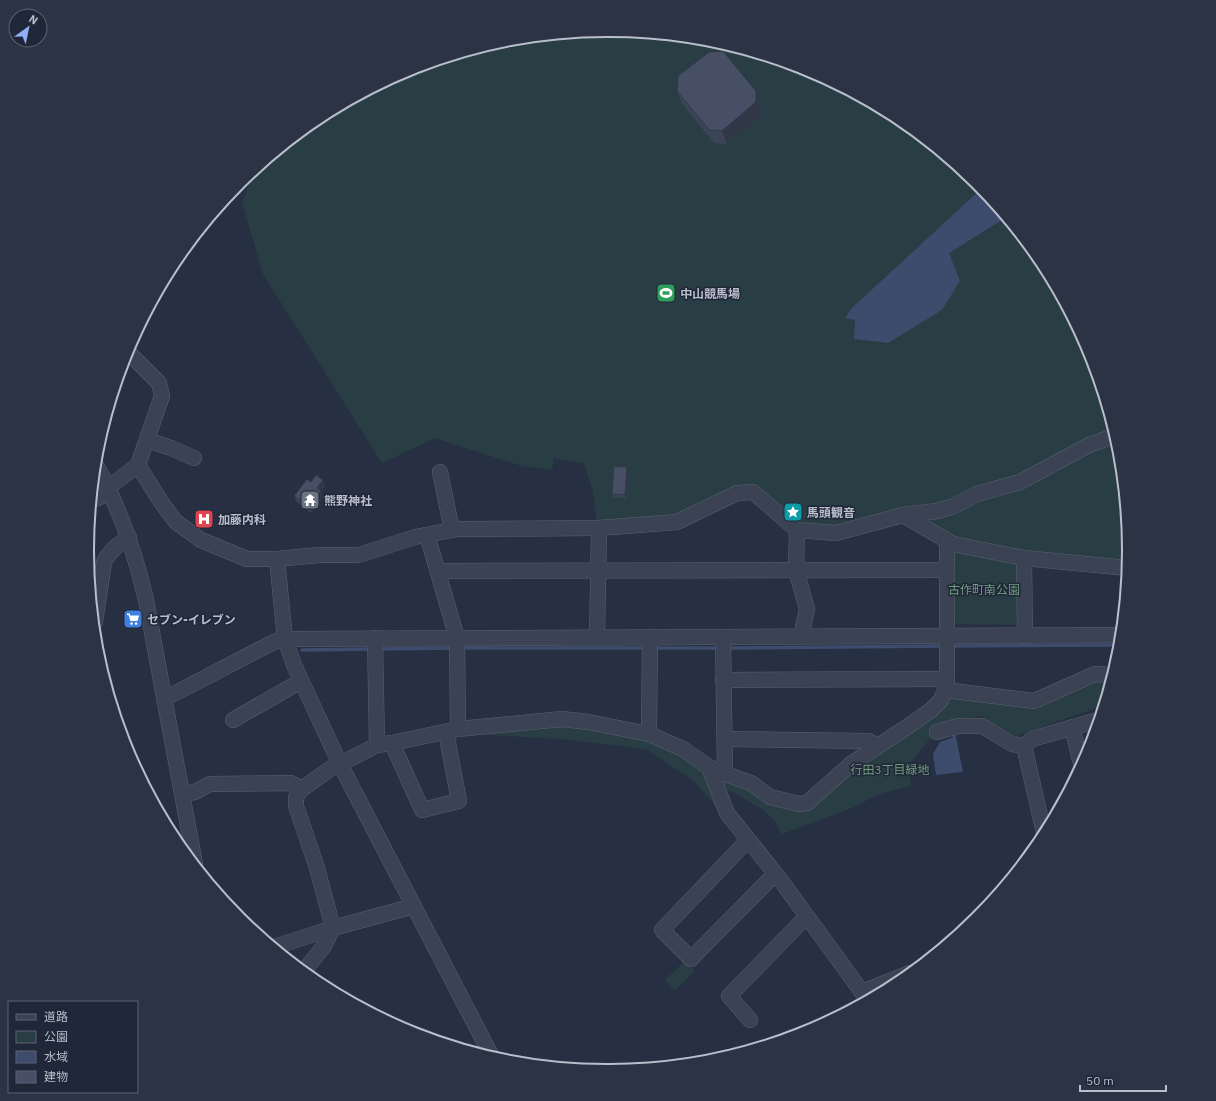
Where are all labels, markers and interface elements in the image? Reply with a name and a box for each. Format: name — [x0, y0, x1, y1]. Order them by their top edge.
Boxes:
north arrow — [8, 8, 48, 48]
text: N — [26, 12, 41, 28]
sports icon: 中山競馬場 — [655, 282, 677, 304]
place label: 中山競馬場 — [680, 286, 740, 301]
temple icon: 熊野神社 — [299, 489, 321, 511]
place label: 熊野神社 — [324, 493, 372, 508]
place icon: 馬頭観音 — [782, 501, 804, 523]
place label: 馬頭観音 — [807, 505, 855, 520]
hospital icon: 加藤内科 — [193, 508, 215, 530]
place label: 加藤内科 — [218, 512, 266, 527]
park label: 古作町南公園 — [948, 582, 1020, 597]
supermarket icon: セブン-イレブン — [122, 608, 144, 630]
place label: セブン-イレブン — [147, 612, 236, 627]
park label: 行田3丁目緑地 — [850, 762, 930, 777]
legend — [8, 1001, 138, 1093]
text: 道路 — [44, 1009, 68, 1024]
text: 公園 — [44, 1029, 68, 1044]
text: 水域 — [44, 1049, 68, 1064]
scale bar — [1080, 1067, 1166, 1093]
text: 建物 — [44, 1069, 68, 1084]
text: 50 m — [1086, 1073, 1114, 1088]

